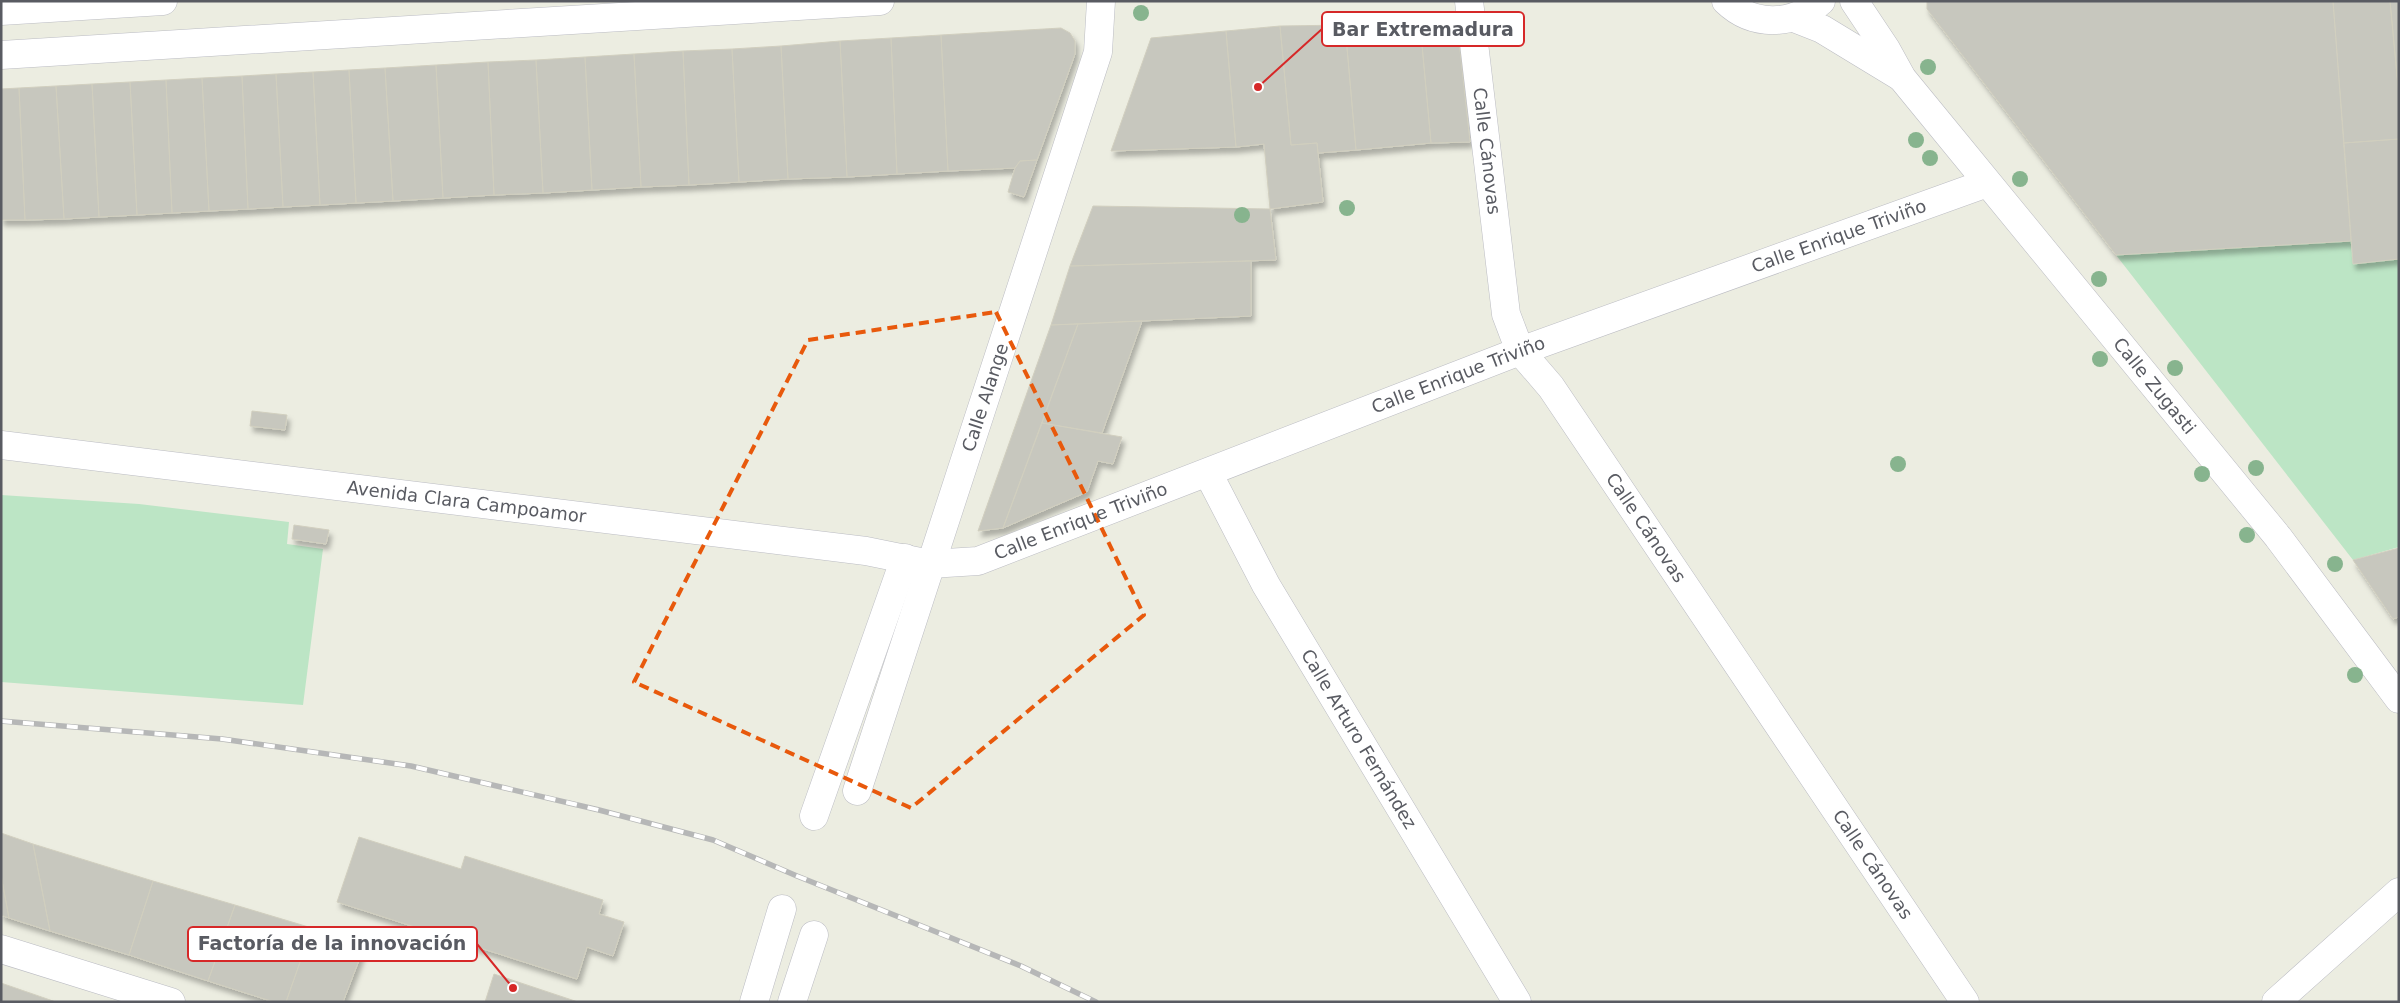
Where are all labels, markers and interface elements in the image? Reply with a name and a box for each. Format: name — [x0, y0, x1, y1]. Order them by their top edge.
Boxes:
callout: Bar Extremadura — [1322, 12, 1524, 46]
text: Bar Extremadura — [1332, 18, 1514, 40]
street label: Calle Cánovas — [1469, 86, 1505, 215]
street label: Calle Enrique Triviño — [1748, 195, 1929, 277]
street label: Calle Enrique Triviño — [1368, 332, 1548, 417]
street label: Calle Zugasti — [2109, 333, 2200, 438]
street label: Calle Alange — [957, 340, 1012, 454]
street label: Calle Cánovas — [1602, 469, 1691, 586]
street label: Avenida Clara Campoamor — [346, 476, 588, 527]
street label: Calle Enrique Triviño — [991, 478, 1170, 564]
street label: Calle Arturo Fernández — [1297, 645, 1421, 832]
street label: Calle Cánovas — [1829, 806, 1917, 923]
callout: Factoría de la innovación — [188, 927, 477, 961]
text: Factoría de la innovación — [198, 932, 466, 954]

